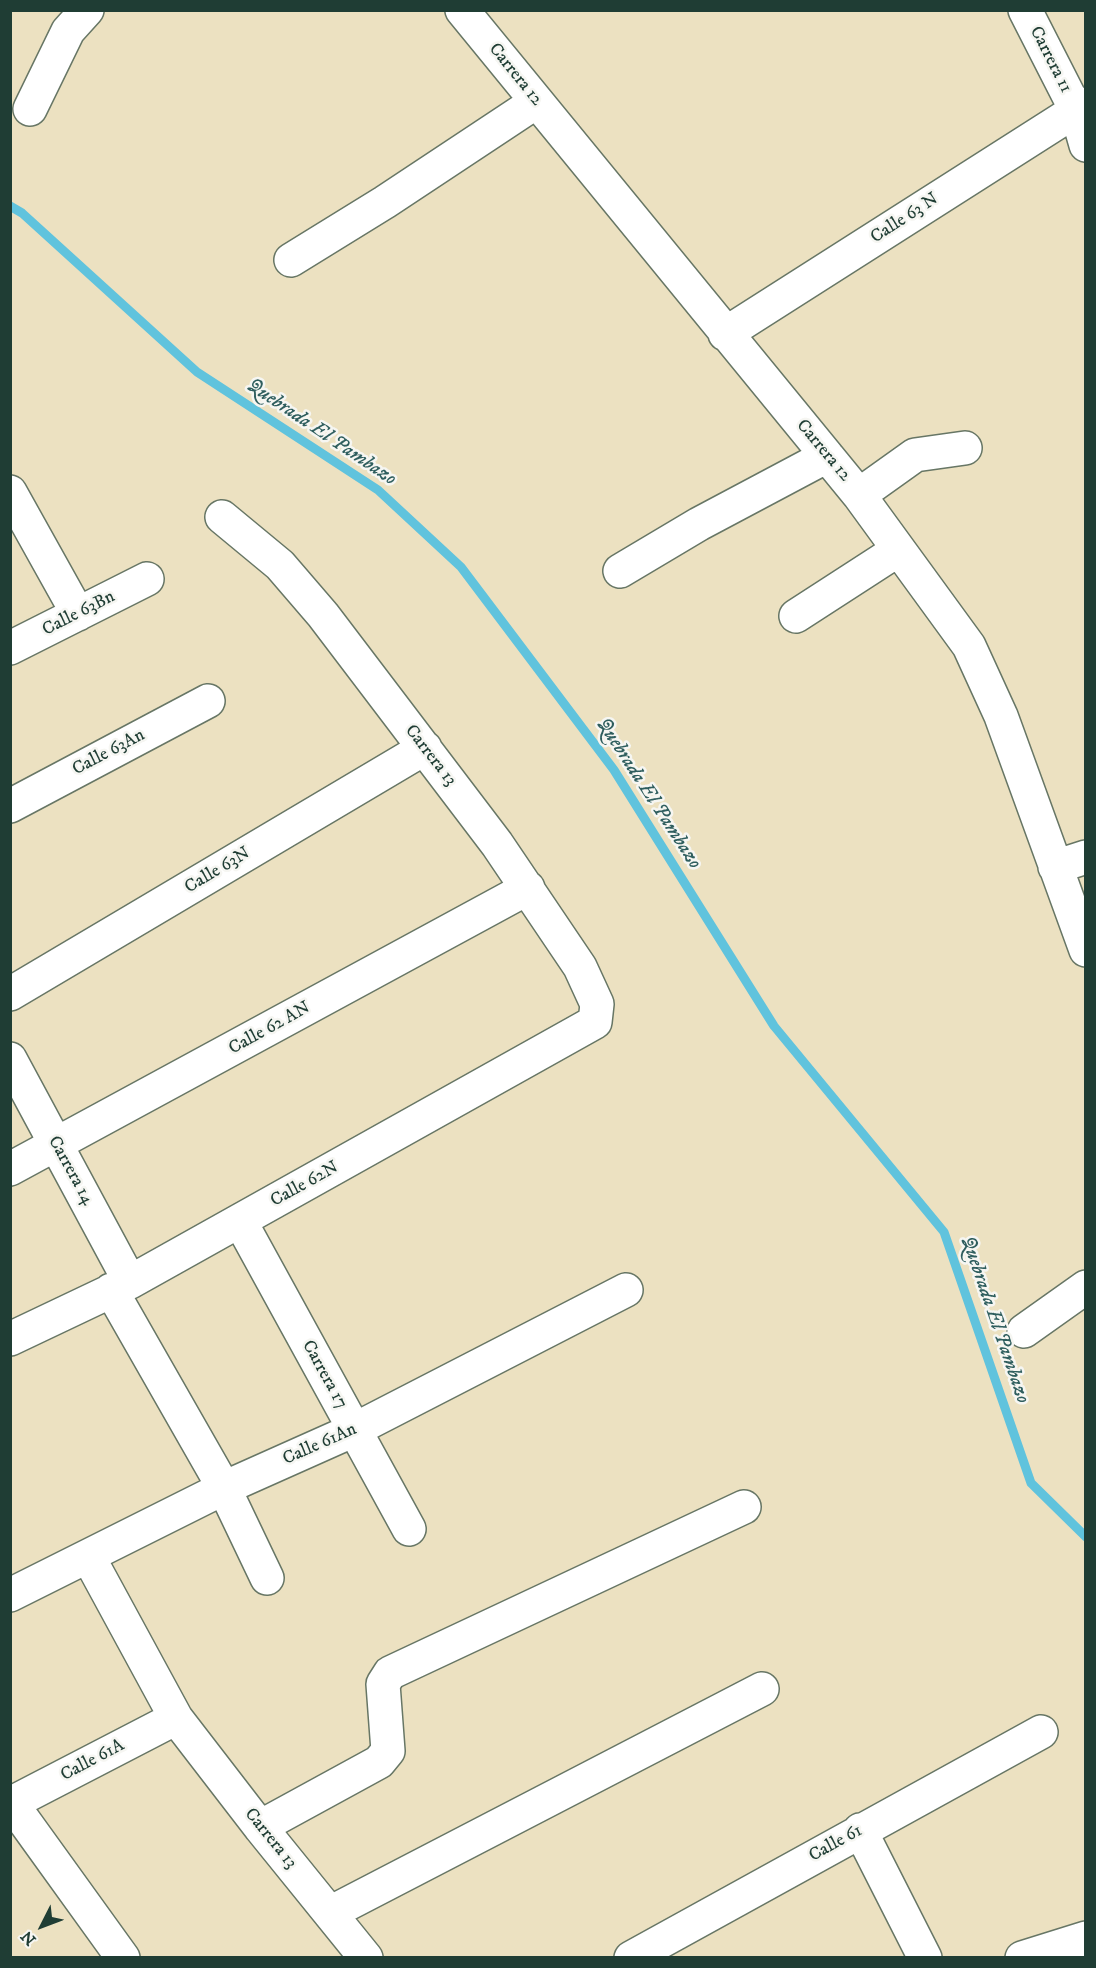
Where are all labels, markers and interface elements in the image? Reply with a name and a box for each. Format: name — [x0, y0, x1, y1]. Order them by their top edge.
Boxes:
street label: Carrera 11 — [1024, 23, 1076, 97]
street label: Carrera 12 — [483, 39, 547, 111]
street label: Calle 63 N — [867, 189, 943, 249]
water label: Quebrada El Pambazo — [242, 374, 400, 492]
street label: Carrera 12 — [791, 416, 855, 486]
street label: Calle 63Bn — [39, 587, 119, 641]
water label: Quebrada El Pambazo — [590, 714, 706, 874]
street label: Carrera 13 — [399, 721, 461, 791]
street label: Calle 63An — [69, 725, 149, 781]
street label: Calle 63N — [181, 843, 255, 899]
street label: Calle 62 AN — [225, 998, 315, 1060]
street label: Carrera 14 — [42, 1133, 98, 1209]
street label: Calle 62N — [267, 1157, 343, 1213]
water label: Quebrada El Pambazo — [954, 1233, 1034, 1407]
street label: Carrera 17 — [296, 1337, 352, 1413]
street label: Calle 61An — [280, 1419, 360, 1471]
street label: Calle 61A — [57, 1735, 129, 1787]
street label: Carrera 13 — [239, 1804, 301, 1874]
street label: Calle 61 — [806, 1821, 866, 1867]
north arrow — [12, 1896, 72, 1956]
text: N — [17, 1926, 40, 1950]

